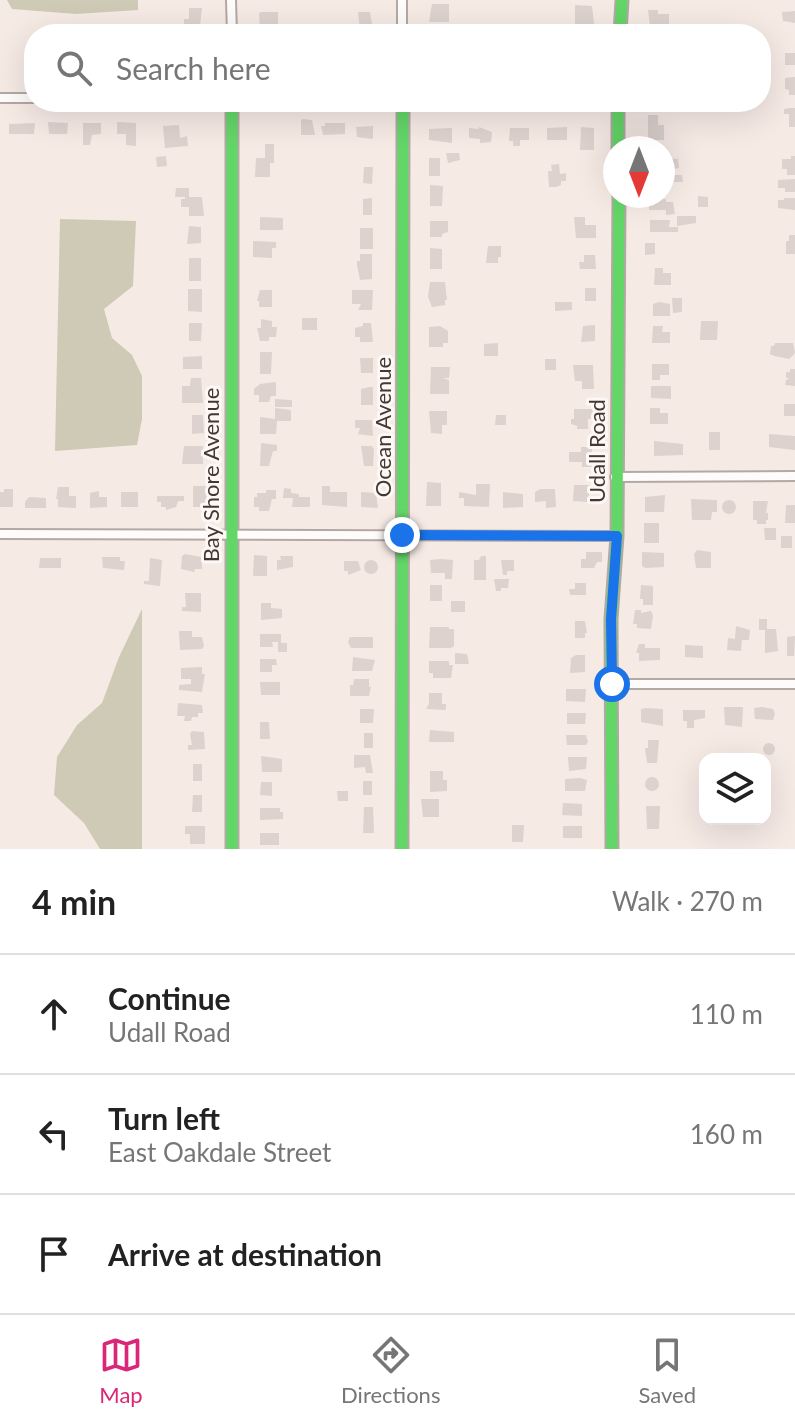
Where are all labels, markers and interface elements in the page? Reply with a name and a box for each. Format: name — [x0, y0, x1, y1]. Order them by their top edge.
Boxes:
search box — [24, 24, 771, 112]
icon: search — [52, 46, 96, 90]
text: Search here — [116, 50, 271, 86]
north arrow — [603, 136, 675, 208]
street label: Ocean Avenue — [369, 357, 396, 497]
street label: Bay Shore Avenue — [197, 388, 224, 562]
street label: Udall Road — [583, 399, 610, 503]
route end — [384, 517, 420, 553]
route start — [594, 666, 630, 702]
map controls — [699, 753, 771, 825]
button: layers — [699, 753, 771, 825]
text: 4 min — [32, 881, 116, 922]
text: Walk · 270 m — [612, 885, 763, 917]
text: Continue — [108, 980, 231, 1016]
icon: ahead — [32, 992, 76, 1036]
text: 110 m — [690, 998, 763, 1030]
text: Udall Road — [108, 1016, 231, 1048]
text: Turn left — [108, 1100, 220, 1136]
icon: left — [32, 1112, 76, 1156]
text: 160 m — [690, 1118, 763, 1150]
text: East Oakdale Street — [108, 1136, 331, 1168]
icon: arrive — [32, 1232, 76, 1276]
text: Arrive at destination — [108, 1236, 382, 1272]
tab: Map — [99, 1333, 143, 1408]
tab: Directions — [341, 1333, 440, 1408]
tab: Saved — [638, 1333, 696, 1408]

